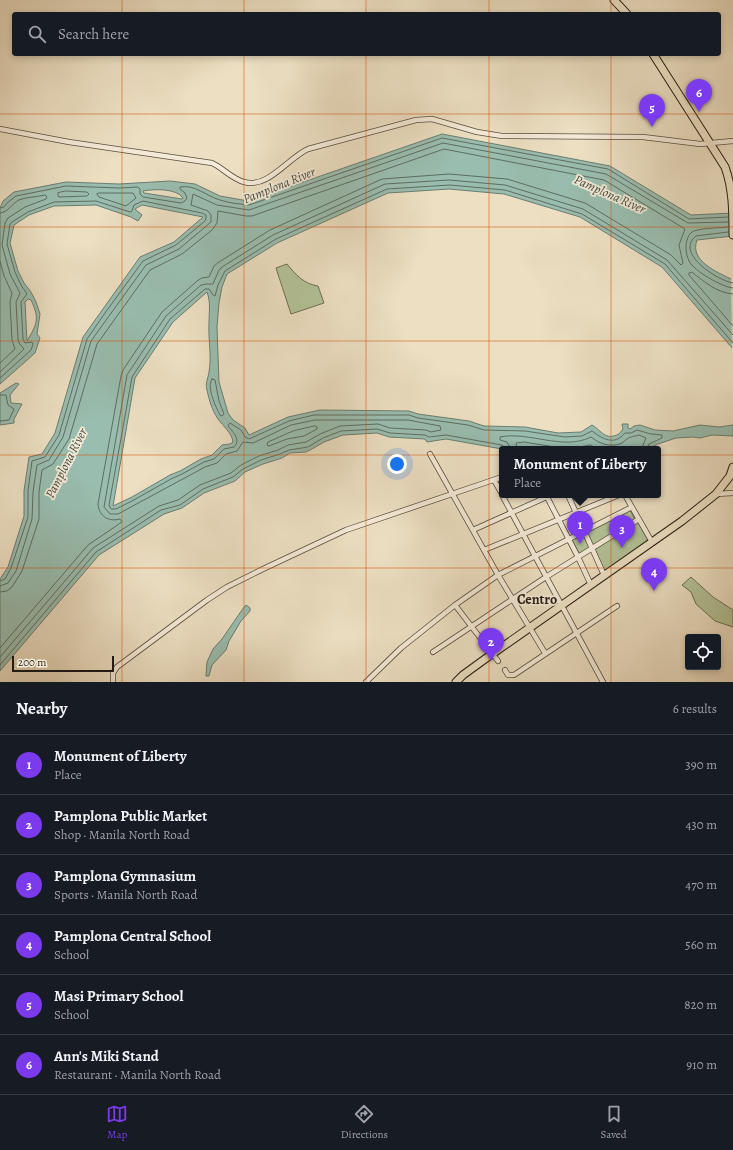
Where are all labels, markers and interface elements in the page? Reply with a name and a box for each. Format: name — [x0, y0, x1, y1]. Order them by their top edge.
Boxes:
search box — [12, 12, 721, 56]
icon: search — [26, 23, 48, 45]
text: Search here — [58, 24, 129, 44]
pin: 6 — [686, 79, 712, 112]
pin: 5 — [639, 94, 665, 127]
water label: Pamplona River — [240, 163, 318, 207]
water label: Pamplona River — [572, 171, 649, 218]
water label: Pamplona River — [41, 425, 91, 501]
popup — [499, 446, 661, 498]
your location — [387, 454, 407, 474]
text: Monument of Liberty — [514, 454, 646, 474]
text: Place — [514, 474, 541, 491]
pin: 1 — [567, 511, 593, 544]
pin: 3 — [609, 515, 635, 548]
pin: 4 — [641, 558, 667, 591]
district label: Centro — [517, 590, 557, 609]
pin: 2 — [478, 628, 504, 661]
map controls — [685, 634, 721, 670]
button: locate — [685, 634, 721, 670]
scale bar — [12, 654, 114, 673]
text: 200 m — [18, 655, 46, 670]
text: Nearby — [16, 697, 67, 720]
text: 6 results — [673, 700, 717, 717]
text: Monument of Liberty — [54, 746, 187, 766]
text: 1 — [27, 756, 31, 773]
text: 390 m — [685, 756, 717, 773]
text: Place — [54, 766, 82, 783]
text: Pamplona Public Market — [54, 806, 207, 826]
text: 2 — [26, 816, 32, 833]
text: 430 m — [685, 816, 717, 833]
text: Shop · Manila North Road — [54, 826, 190, 843]
text: Pamplona Gymnasium — [54, 866, 196, 886]
text: 3 — [26, 876, 32, 893]
text: 470 m — [685, 876, 717, 893]
text: Sports · Manila North Road — [54, 886, 197, 903]
text: Pamplona Central School — [54, 926, 211, 946]
text: 4 — [26, 936, 32, 953]
text: 560 m — [685, 936, 717, 953]
text: School — [54, 946, 89, 963]
text: Masi Primary School — [54, 986, 184, 1006]
text: 5 — [26, 996, 32, 1013]
text: 820 m — [684, 996, 717, 1013]
text: School — [54, 1006, 89, 1023]
text: Ann's Miki Stand — [54, 1046, 159, 1066]
text: 6 — [26, 1056, 32, 1073]
text: 910 m — [686, 1056, 717, 1073]
text: Restaurant · Manila North Road — [54, 1066, 221, 1083]
tab: Map — [106, 1103, 128, 1142]
tab: Directions — [341, 1103, 388, 1142]
tab: Saved — [601, 1103, 627, 1142]

